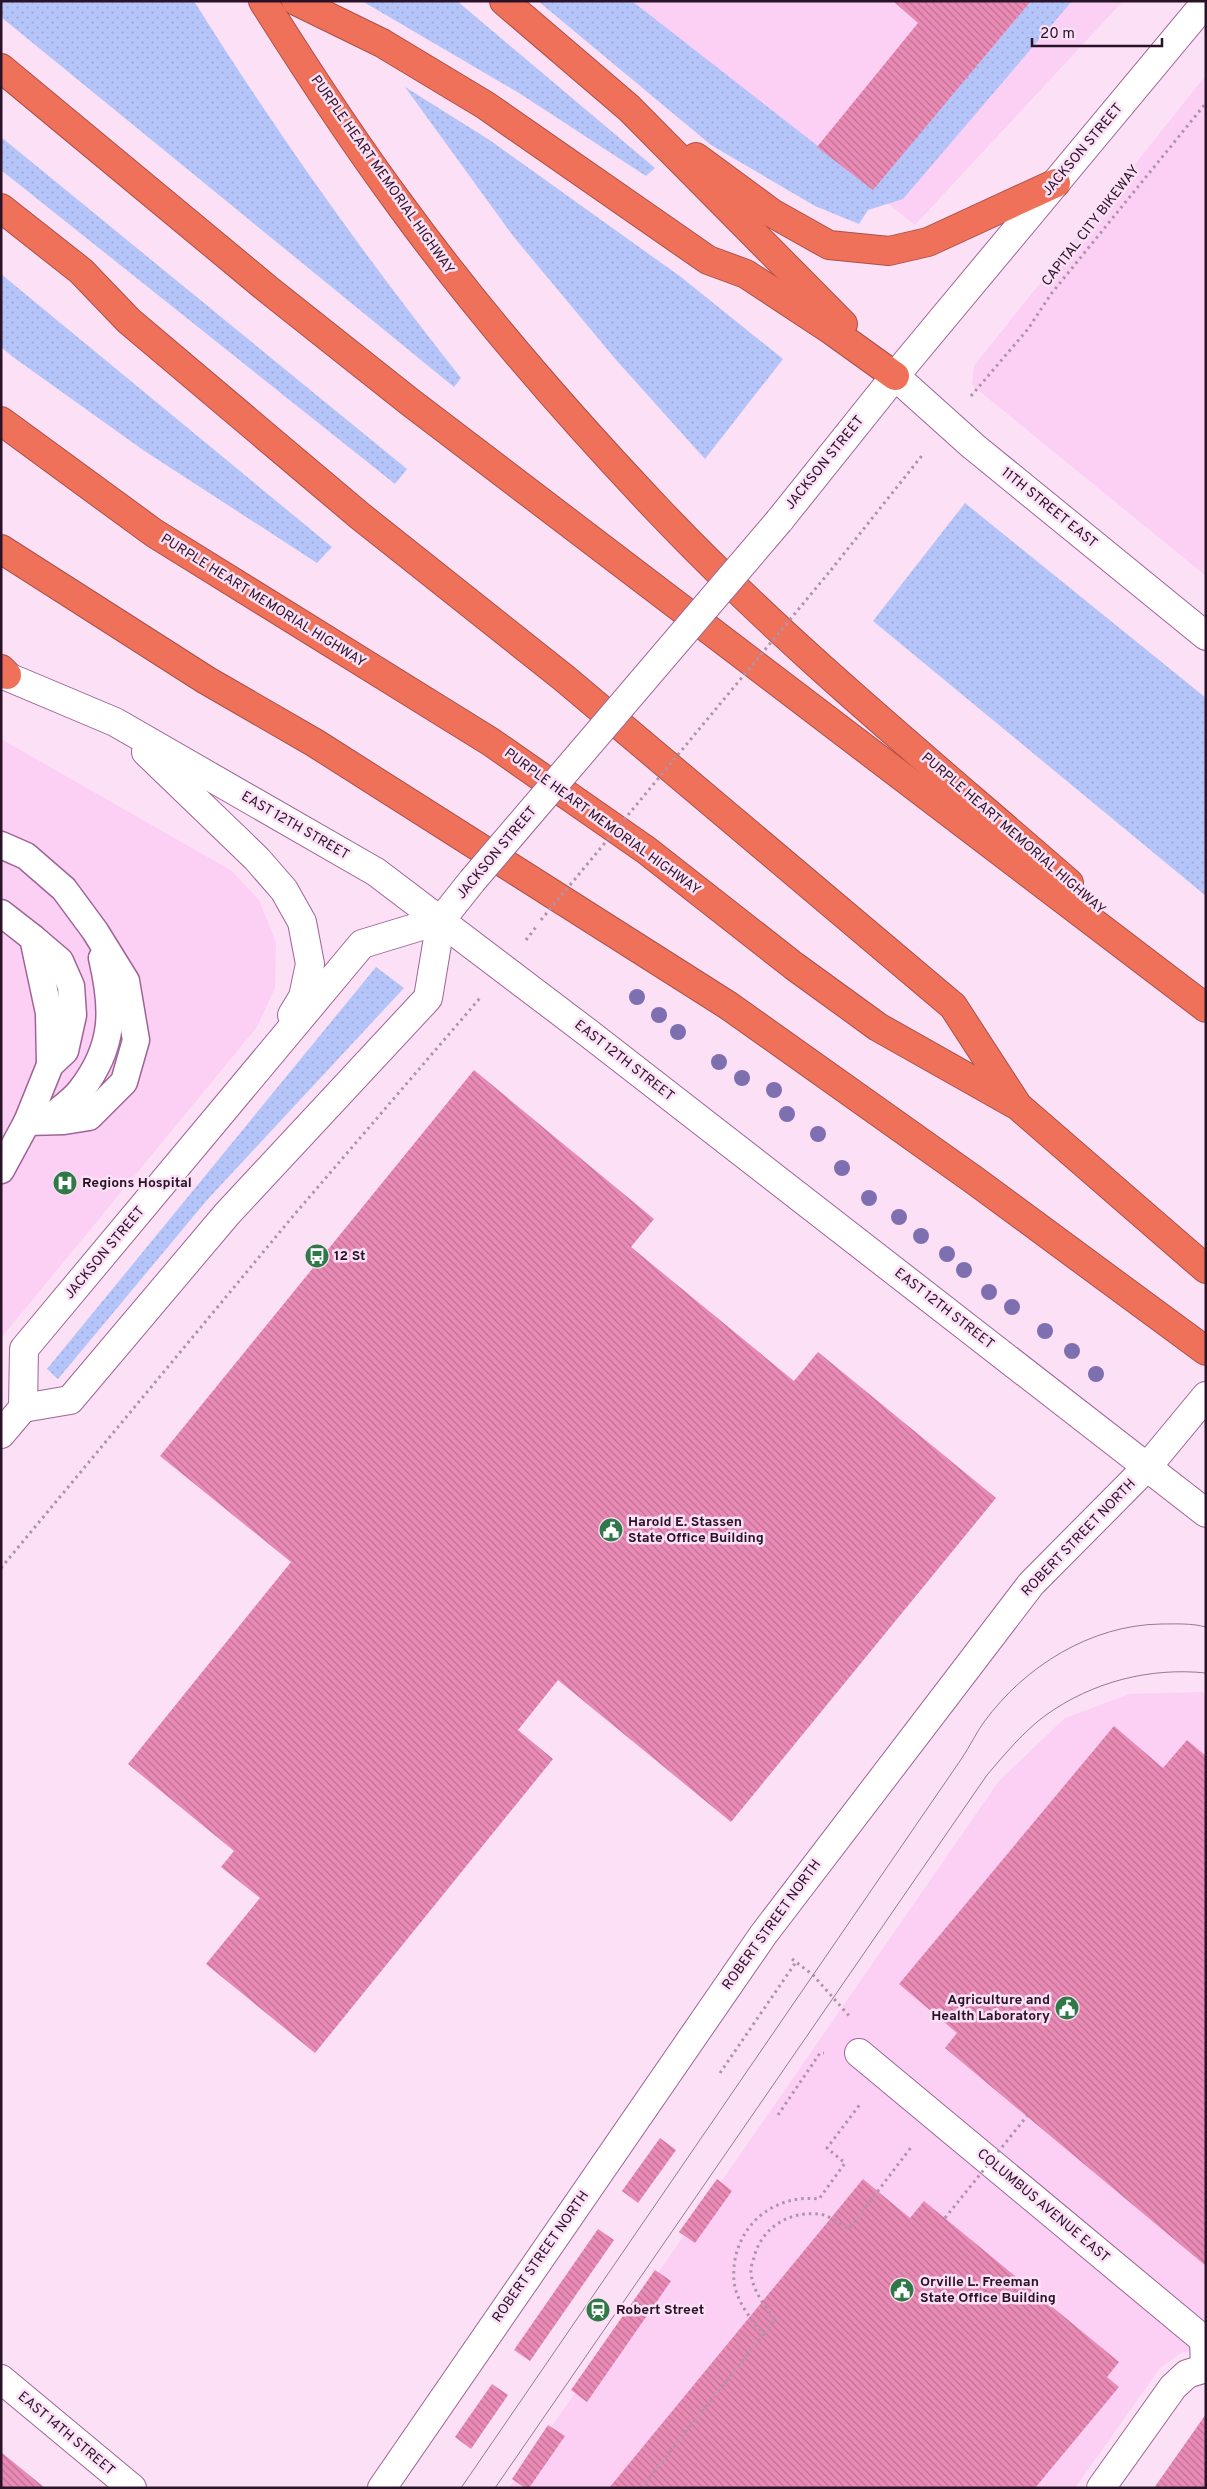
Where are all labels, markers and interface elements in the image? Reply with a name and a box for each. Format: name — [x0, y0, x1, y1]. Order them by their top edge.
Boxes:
scale bar — [1032, 15, 1162, 47]
text: 20 m — [1040, 25, 1075, 44]
street label: PURPLE HEART MEMORIAL HIGHWAY — [307, 72, 457, 278]
street label: JACKSON STREET — [1039, 100, 1127, 200]
street label: CAPITAL CITY BIKEWAY — [1039, 162, 1144, 290]
street label: JACKSON STREET — [782, 413, 868, 513]
street label: 11TH STREET EAST — [998, 464, 1100, 552]
street label: PURPLE HEART MEMORIAL HIGHWAY — [157, 531, 369, 671]
street label: PURPLE HEART MEMORIAL HIGHWAY — [500, 745, 704, 899]
street label: PURPLE HEART MEMORIAL HIGHWAY — [917, 749, 1109, 919]
street label: EAST 12TH STREET — [238, 788, 352, 864]
street label: JACKSON STREET — [453, 803, 541, 903]
street label: EAST 12TH STREET — [571, 1017, 677, 1105]
hospital icon: Regions Hospital — [52, 1170, 78, 1196]
place label: Regions Hospital — [82, 1175, 192, 1192]
street label: JACKSON STREET — [61, 1203, 149, 1303]
bus stop icon: 12 St — [304, 1243, 330, 1269]
place label: 12 St — [334, 1248, 366, 1265]
street label: EAST 12TH STREET — [891, 1265, 997, 1353]
street label: ROBERT STREET NORTH — [1018, 1476, 1140, 1600]
place label: Harold E. Stassen State Office Building — [628, 1514, 764, 1547]
public building icon: Harold E. Stassen State Office Building — [598, 1517, 624, 1543]
street label: ROBERT STREET NORTH — [719, 1857, 825, 1993]
place label: Agriculture and Health Laboratory — [931, 1992, 1050, 2025]
public building icon: Agriculture and Health Laboratory — [1054, 1995, 1080, 2021]
street label: COLUMBUS AVENUE EAST — [973, 2146, 1113, 2266]
street label: ROBERT STREET NORTH — [489, 2188, 593, 2326]
place label: Orville L. Freeman State Office Building — [920, 2274, 1056, 2307]
public building icon: Orville L. Freeman State Office Building — [889, 2277, 915, 2303]
station icon: Robert Street — [585, 2297, 611, 2323]
place label: Robert Street — [616, 2302, 704, 2319]
street label: EAST 14TH STREET — [14, 2388, 118, 2480]

